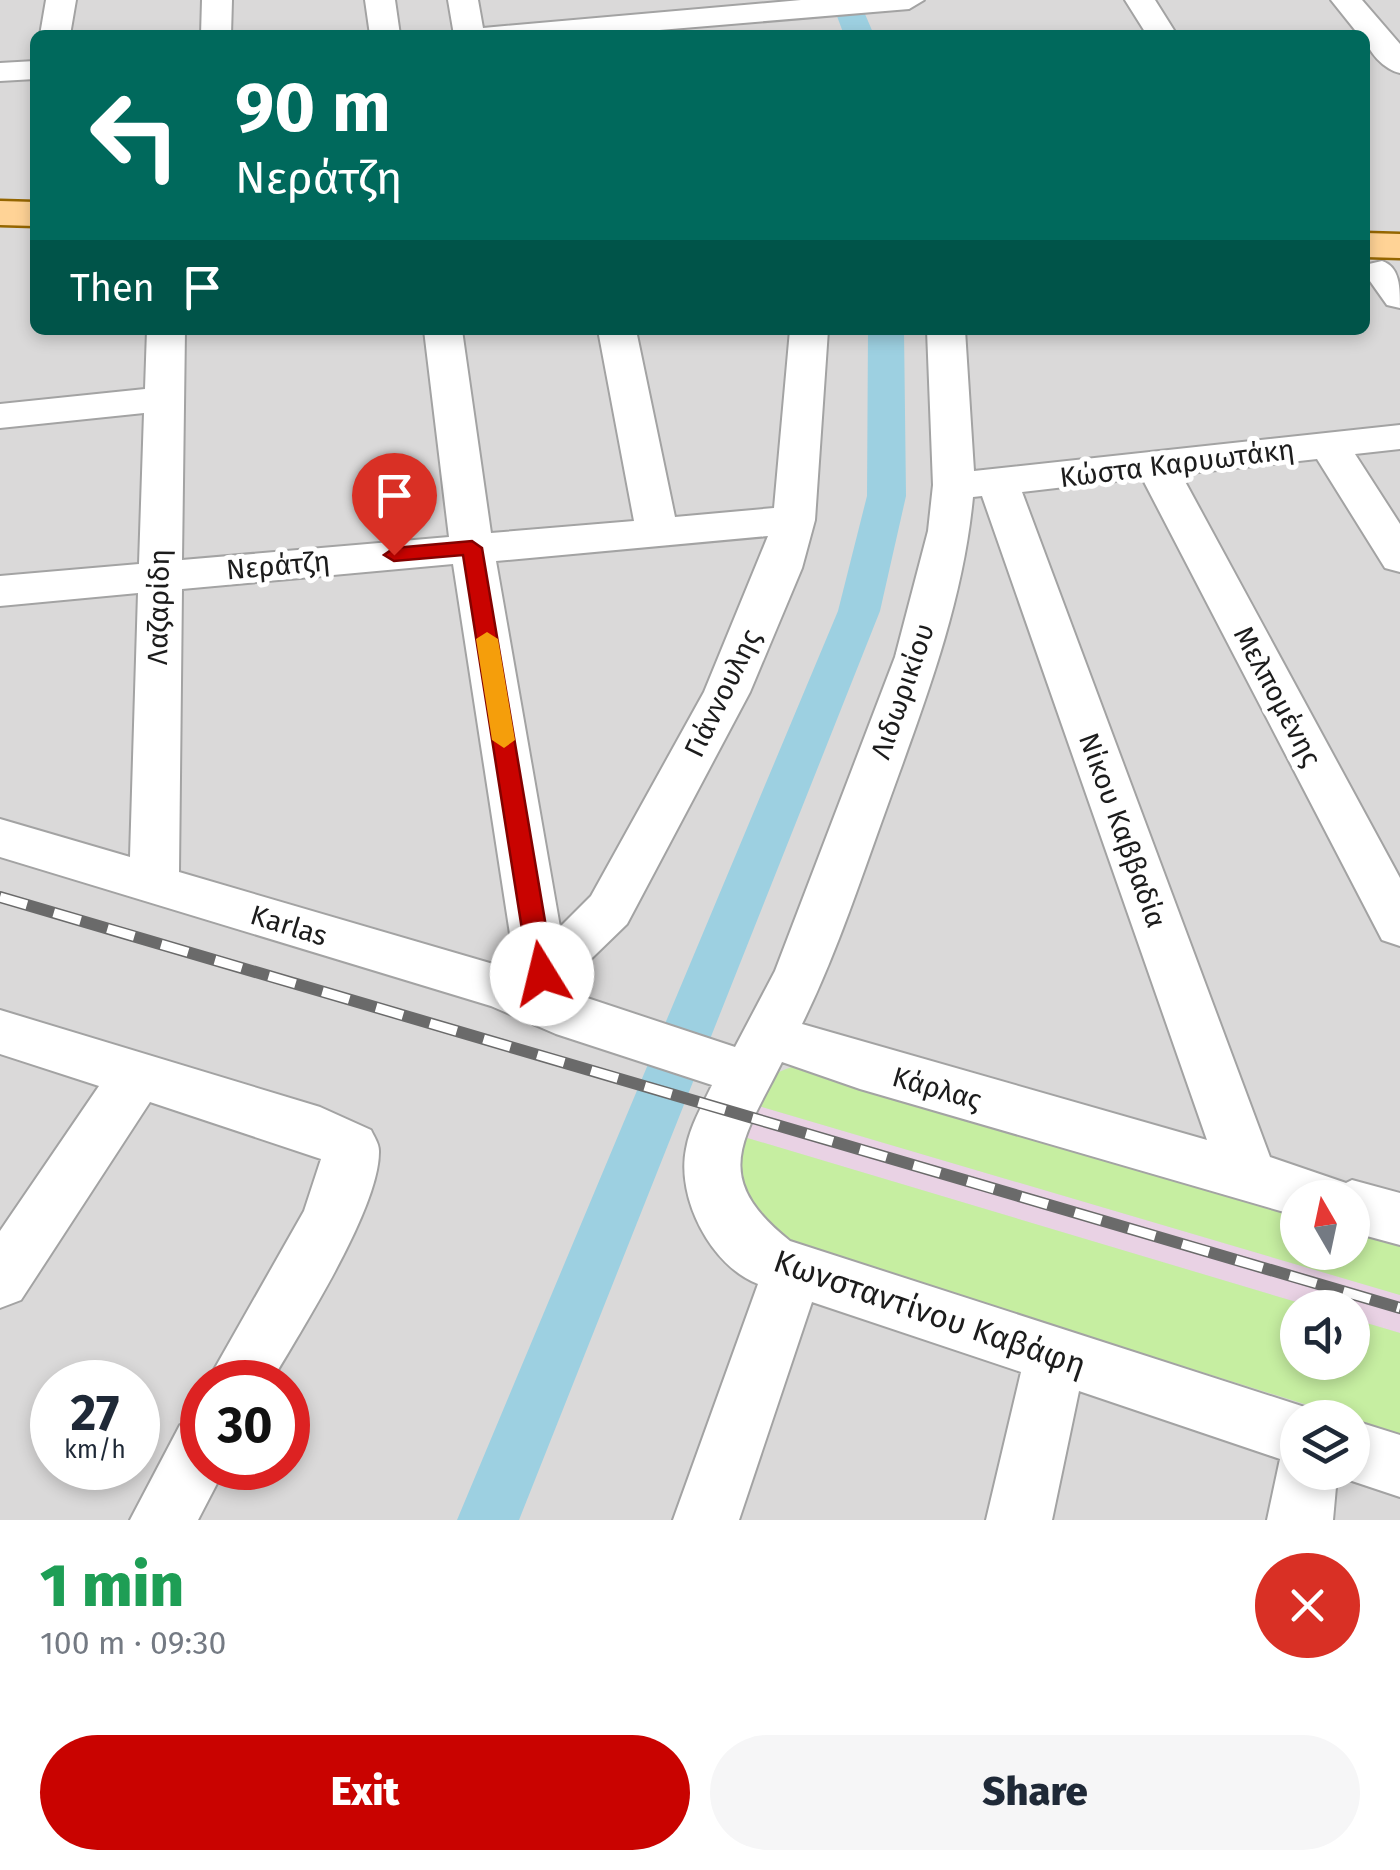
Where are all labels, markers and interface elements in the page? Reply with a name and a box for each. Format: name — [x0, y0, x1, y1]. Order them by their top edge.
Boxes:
text: 90 m — [235, 66, 391, 150]
icon: left — [70, 70, 200, 200]
text: Νεράτζη — [235, 151, 402, 205]
icon: arrive — [175, 260, 230, 315]
text: Then — [70, 265, 155, 311]
street label: Κώστα Καρυωτάκη — [1058, 433, 1296, 494]
pin — [352, 453, 437, 556]
icon: arrive — [367, 468, 422, 523]
street label: Νεράτζη — [225, 545, 331, 586]
street label: Λαζαρίδη — [141, 549, 176, 665]
street label: Λιδωρικίου — [864, 619, 941, 763]
street label: Μελπομένης — [1227, 621, 1328, 772]
street label: Γιάννουλης — [677, 624, 768, 763]
street label: Νίκου Καββαδία — [1072, 728, 1173, 932]
street label: Karlas — [247, 898, 331, 953]
position arrow — [490, 922, 594, 1026]
street label: Κάρλας — [888, 1060, 985, 1117]
north arrow — [1280, 1180, 1370, 1270]
map controls — [1280, 1180, 1370, 1490]
street label: Κωνσταντίνου Καβάφη — [769, 1242, 1091, 1384]
button: sound — [1280, 1290, 1370, 1380]
speed limit sign: 30 — [180, 1360, 310, 1490]
text: 27 — [71, 1383, 119, 1443]
button: layers — [1280, 1400, 1370, 1490]
text: km/h — [64, 1435, 126, 1465]
text: 1 min — [40, 1550, 184, 1622]
button: close — [1255, 1553, 1360, 1658]
text: 100 m · 09:30 — [40, 1624, 226, 1662]
button: Exit — [40, 1735, 690, 1850]
button: Share — [710, 1735, 1360, 1850]

